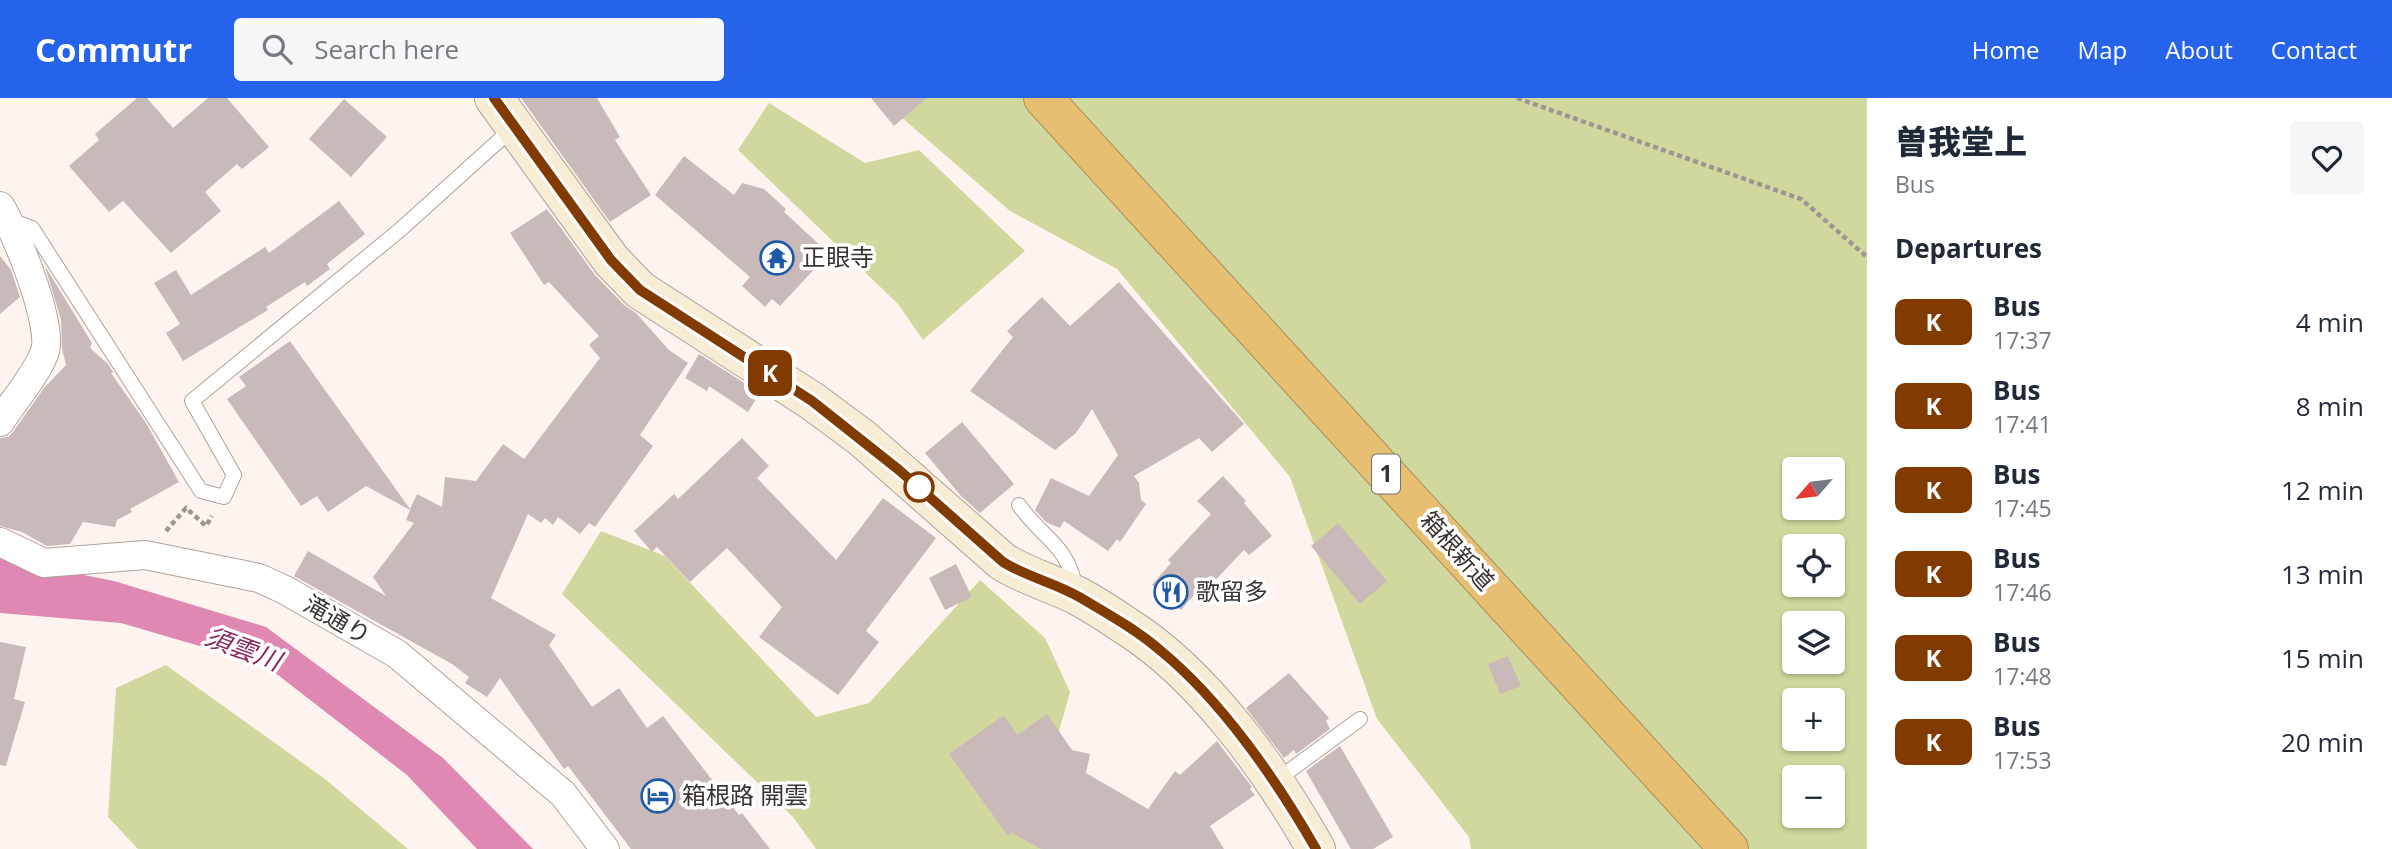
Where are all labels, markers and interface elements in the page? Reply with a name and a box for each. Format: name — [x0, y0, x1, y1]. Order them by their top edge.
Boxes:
search box — [234, 18, 724, 81]
text: Commutr — [35, 27, 192, 72]
icon: search — [258, 30, 296, 68]
text: Search here — [314, 31, 459, 67]
text: Home — [1972, 33, 2040, 66]
text: Map — [2078, 33, 2127, 66]
text: About — [2165, 33, 2233, 66]
text: Contact — [2271, 33, 2357, 66]
text: 曽我堂上 — [1895, 119, 2027, 164]
button: heart — [2290, 121, 2364, 195]
text: Bus — [1895, 168, 1935, 200]
text: Departures — [1895, 230, 2042, 266]
temple icon: 正眼寺 — [758, 239, 796, 277]
place label: 正眼寺 — [802, 240, 874, 273]
text: Bus — [1993, 288, 2040, 324]
text: 4 min — [2296, 304, 2364, 340]
text: K — [1926, 305, 1941, 338]
text: 17:37 — [1993, 324, 2052, 356]
line badge: K — [747, 350, 793, 396]
text: K — [762, 356, 778, 389]
text: Bus — [1993, 372, 2040, 408]
text: 8 min — [2296, 388, 2364, 424]
text: K — [1926, 389, 1941, 422]
text: 17:41 — [1993, 408, 2052, 440]
road number: 1 — [1372, 454, 1400, 494]
text: Bus — [1993, 456, 2040, 492]
north arrow — [1782, 457, 1844, 520]
map controls — [1782, 457, 1845, 828]
unlabelled marker — [904, 472, 934, 502]
text: 12 min — [2281, 472, 2364, 508]
text: K — [1926, 473, 1941, 506]
text: 17:45 — [1993, 492, 2052, 524]
street label: 箱根新道 — [1414, 503, 1502, 597]
button: locate — [1782, 534, 1845, 597]
text: Bus — [1993, 540, 2040, 576]
text: 13 min — [2281, 556, 2364, 592]
text: K — [1926, 557, 1941, 590]
restaurant icon: 歌留多 — [1152, 573, 1190, 611]
place label: 歌留多 — [1196, 574, 1268, 607]
text: 17:46 — [1993, 576, 2052, 608]
street label: 滝通り — [298, 586, 377, 651]
button: layers — [1782, 611, 1845, 674]
water label: 須雲川 — [201, 618, 289, 679]
text: Bus — [1993, 624, 2040, 660]
text: 15 min — [2281, 640, 2364, 676]
text: K — [1926, 641, 1941, 674]
text: 17:48 — [1993, 660, 2052, 692]
button: + — [1782, 688, 1845, 751]
text: Bus — [1993, 708, 2040, 744]
text: 20 min — [2281, 724, 2364, 760]
text: K — [1926, 725, 1941, 758]
text: 17:53 — [1993, 744, 2052, 776]
button: − — [1782, 765, 1845, 828]
hotel icon: 箱根路 開雲 — [639, 777, 677, 815]
place label: 箱根路 開雲 — [682, 778, 808, 811]

